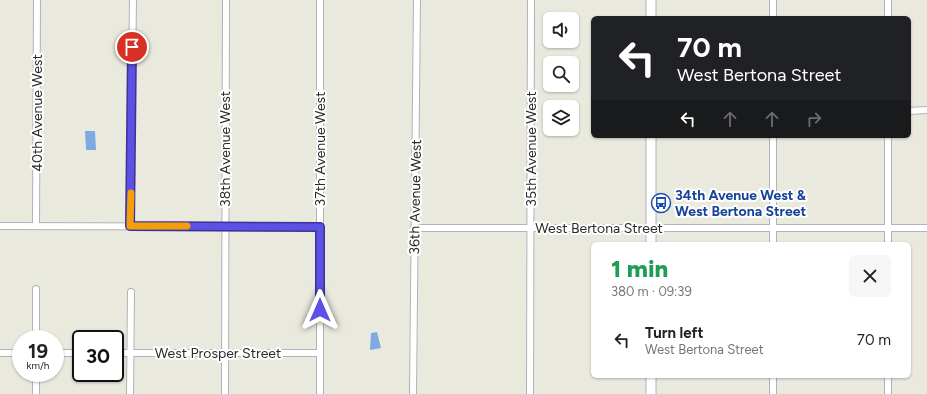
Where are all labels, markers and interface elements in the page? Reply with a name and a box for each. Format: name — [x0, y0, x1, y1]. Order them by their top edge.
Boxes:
map controls — [543, 12, 579, 136]
button: sound — [543, 12, 579, 48]
pin — [115, 30, 149, 64]
text: 70 m — [677, 30, 742, 64]
icon: left — [611, 32, 663, 84]
icon: arrive — [121, 36, 143, 58]
street label: 40th Avenue West — [29, 54, 46, 172]
button: search — [543, 56, 579, 92]
text: West Bertona Street — [677, 64, 841, 86]
street label: 38th Avenue West — [217, 91, 234, 207]
street label: 35th Avenue West — [523, 91, 540, 207]
street label: 37th Avenue West — [312, 92, 329, 206]
button: layers — [543, 100, 579, 136]
icon: left — [677, 108, 699, 130]
icon: ahead — [719, 108, 741, 130]
icon: ahead — [761, 108, 783, 130]
icon: right — [803, 108, 825, 130]
street label: 36th Avenue West — [406, 139, 425, 255]
place label: 34th Avenue West & West Bertona Street — [675, 187, 807, 220]
bus stop icon: 34th Avenue West & West Bertona Street — [650, 192, 672, 214]
street label: West Bertona Street — [535, 220, 663, 237]
text: 1 min — [611, 254, 668, 283]
button: close — [849, 255, 891, 297]
text: 380 m · 09:39 — [611, 284, 692, 299]
position arrow — [299, 289, 341, 331]
text: Turn left — [645, 324, 703, 342]
icon: left — [611, 329, 633, 351]
speed limit sign: 30 — [72, 330, 124, 382]
text: 70 m — [857, 331, 891, 349]
text: 19 — [28, 339, 48, 363]
text: West Bertona Street — [645, 342, 764, 357]
street label: West Prosper Street — [155, 345, 281, 362]
text: km/h — [27, 359, 49, 372]

